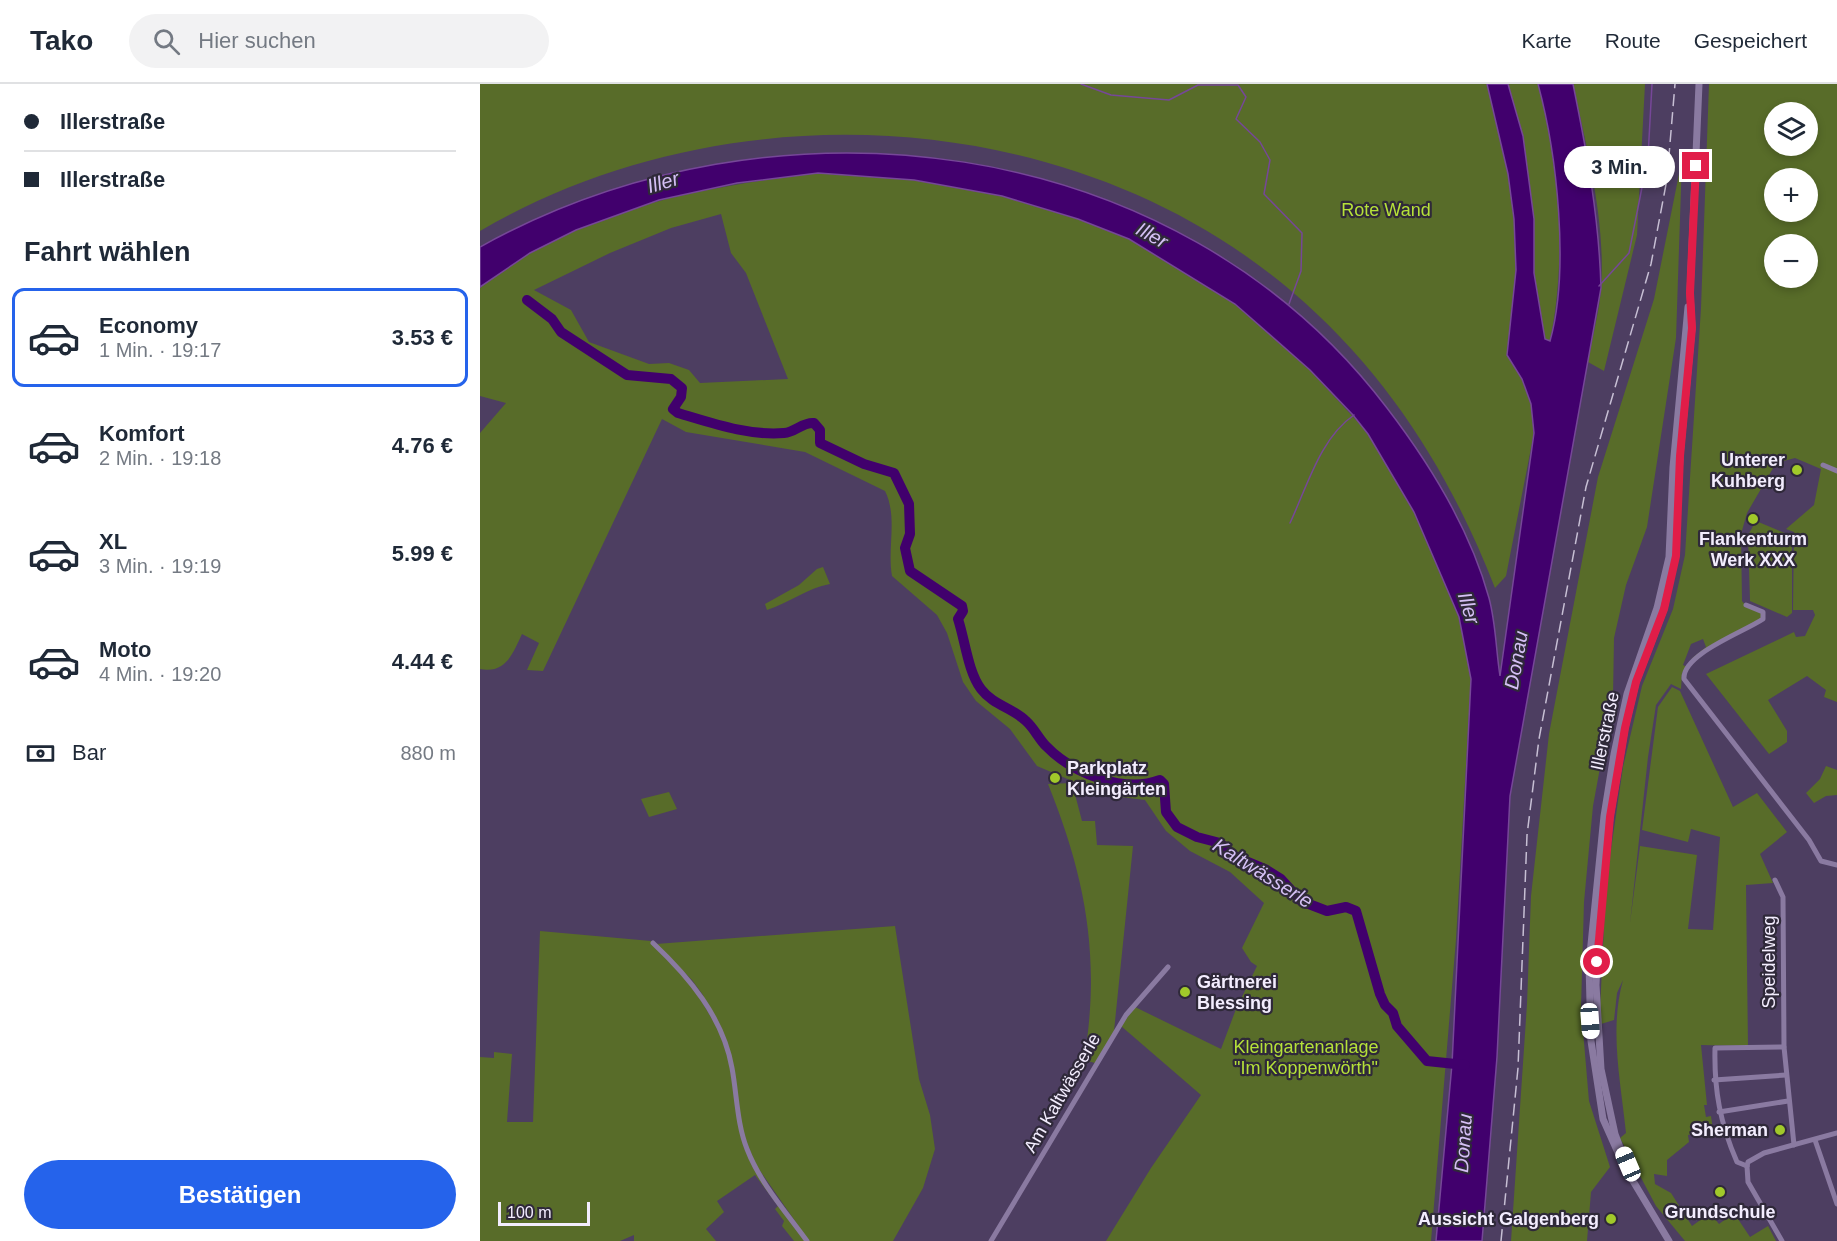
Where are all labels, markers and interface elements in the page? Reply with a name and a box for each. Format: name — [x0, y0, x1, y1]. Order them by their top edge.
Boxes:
search box — [129, 14, 549, 68]
text: Tako — [30, 25, 93, 56]
icon: search — [150, 25, 183, 58]
text: Hier suchen — [198, 28, 316, 53]
text: Karte — [1522, 29, 1572, 52]
text: Route — [1605, 29, 1661, 52]
text: Gespeichert — [1694, 29, 1807, 52]
map controls — [1764, 102, 1818, 288]
button: layers — [1764, 102, 1818, 156]
text: Illerstraße — [60, 109, 165, 134]
callout: 3 Min. — [1564, 145, 1675, 187]
route end — [1682, 152, 1709, 179]
text: 3 Min. — [1591, 156, 1648, 178]
text: Illerstraße — [60, 167, 165, 192]
water label: Iller — [644, 167, 683, 197]
button: + — [1764, 168, 1818, 222]
park label: Rote Wand — [1341, 200, 1431, 220]
water label: Iller — [1133, 218, 1173, 253]
button: − — [1764, 234, 1818, 288]
text: Fahrt wählen — [24, 237, 191, 267]
icon: car — [27, 311, 81, 365]
text: Economy — [99, 313, 198, 338]
text: 3.53 € — [392, 325, 453, 350]
text: 1 Min. · 19:17 — [99, 339, 221, 361]
icon: car — [27, 419, 81, 473]
text: Komfort — [99, 421, 185, 446]
text: 4.76 € — [392, 433, 453, 458]
text: 2 Min. · 19:18 — [99, 447, 221, 469]
place label: Unterer Kuhberg — [1711, 450, 1785, 491]
marker: Unterer Kuhberg — [1790, 463, 1804, 477]
marker: Flankenturm Werk XXX — [1746, 512, 1760, 526]
icon: car — [27, 527, 81, 581]
text: XL — [99, 529, 127, 554]
place label: Flankenturm Werk XXX — [1699, 529, 1807, 570]
text: 5.99 € — [392, 541, 453, 566]
text: 3 Min. · 19:19 — [99, 555, 221, 577]
water label: Iller — [1454, 589, 1485, 628]
water label: Donau — [1500, 629, 1532, 691]
icon: car — [27, 635, 81, 689]
text: Moto — [99, 637, 152, 662]
text: 4.44 € — [392, 649, 453, 674]
text: 4 Min. · 19:20 — [99, 663, 221, 685]
street label: Illerstraße — [1587, 690, 1623, 772]
icon: cash — [24, 737, 57, 770]
text: Bar — [72, 740, 106, 765]
text: 880 m — [400, 742, 456, 764]
place label: Parkplatz Kleingärten — [1067, 758, 1166, 799]
marker: Parkplatz Kleingärten — [1048, 771, 1062, 785]
water label: Kaltwässerle — [1209, 834, 1317, 912]
street label: Speidelweg — [1759, 915, 1779, 1009]
route start — [1583, 948, 1610, 975]
place label: Gärtnerei Blessing — [1197, 972, 1277, 1013]
marker: Gärtnerei Blessing — [1178, 985, 1192, 999]
car — [1580, 1002, 1600, 1040]
street label: Am Kaltwässerle — [1020, 1030, 1104, 1156]
park label: Kleingartenanlage "Im Koppenwörth" — [1233, 1037, 1379, 1078]
water label: Donau — [1450, 1113, 1476, 1173]
place label: Sherman — [1691, 1120, 1768, 1140]
marker: Sherman — [1773, 1123, 1787, 1137]
car — [1613, 1144, 1643, 1184]
button: Bestätigen — [24, 1160, 456, 1229]
marker: Grundschule — [1713, 1185, 1727, 1199]
scale bar — [498, 1199, 590, 1226]
place label: Grundschule — [1664, 1202, 1776, 1222]
text: 100 m — [507, 1204, 551, 1221]
place label: Aussicht Galgenberg — [1418, 1209, 1599, 1229]
marker: Aussicht Galgenberg — [1604, 1212, 1618, 1226]

